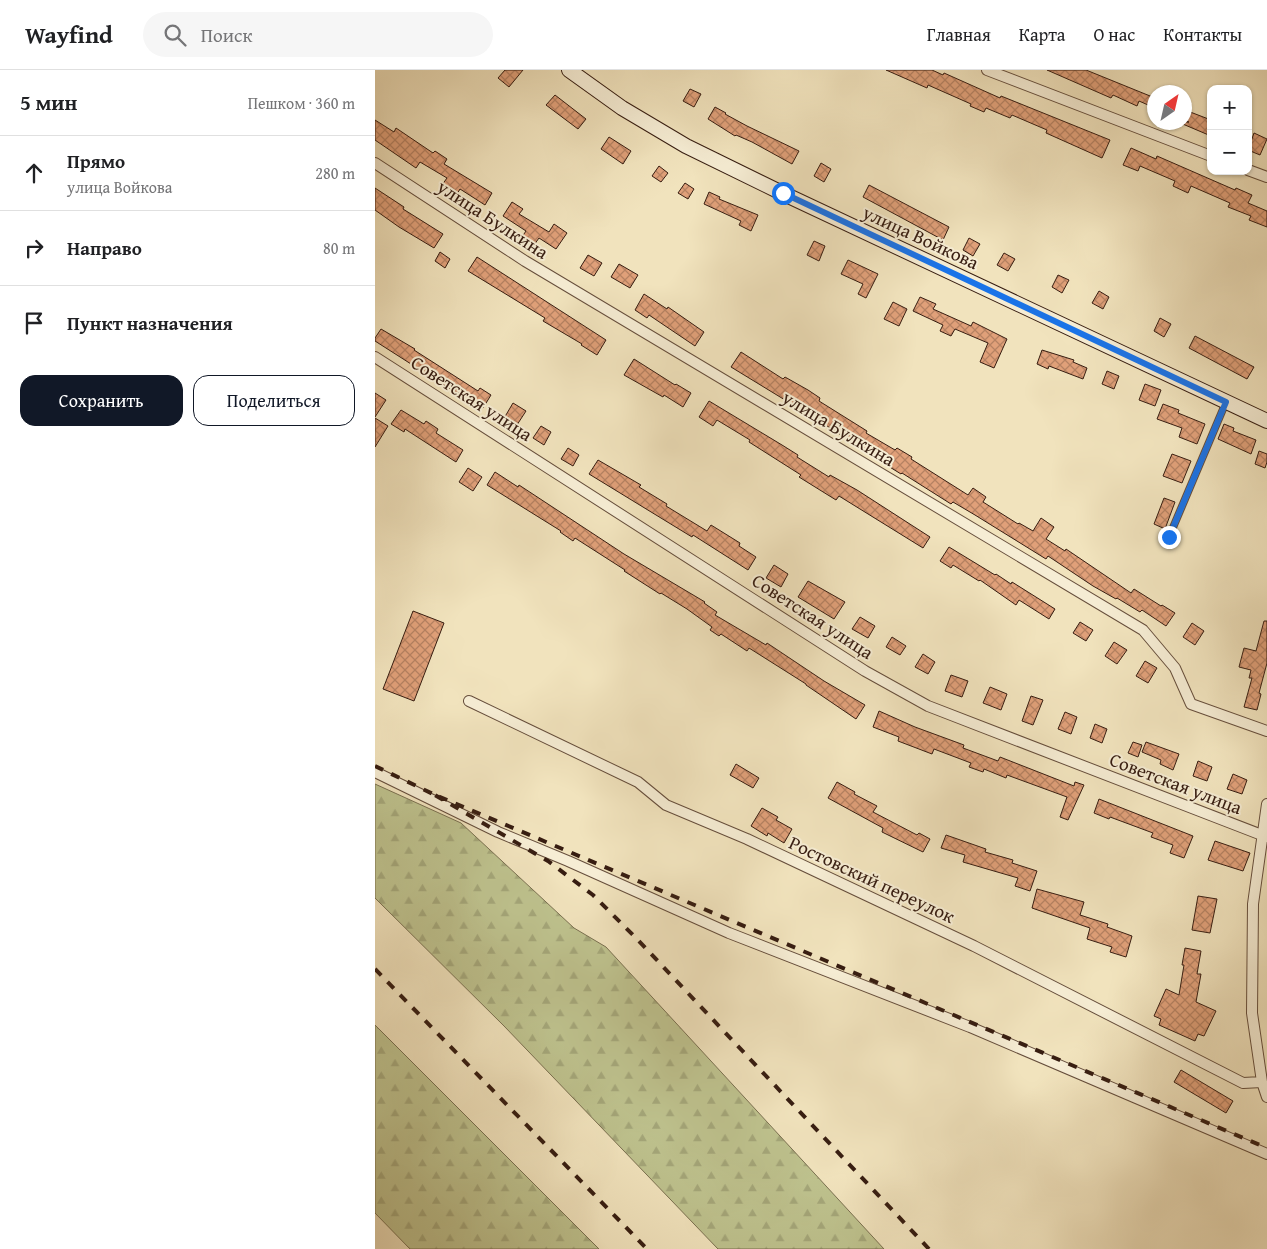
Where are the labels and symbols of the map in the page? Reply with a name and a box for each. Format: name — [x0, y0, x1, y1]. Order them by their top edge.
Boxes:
north arrow — [1147, 85, 1192, 130]
street label: улица Булкина — [431, 172, 554, 266]
route start — [772, 182, 795, 205]
street label: улица Войкова — [857, 197, 984, 276]
street label: Советская улица — [406, 348, 538, 448]
street label: улица Булкина — [776, 383, 901, 473]
route end — [1158, 526, 1181, 549]
street label: Советская улица — [747, 566, 879, 666]
street label: Советская улица — [1106, 745, 1246, 821]
street label: Ростовский переулок — [784, 828, 960, 930]

